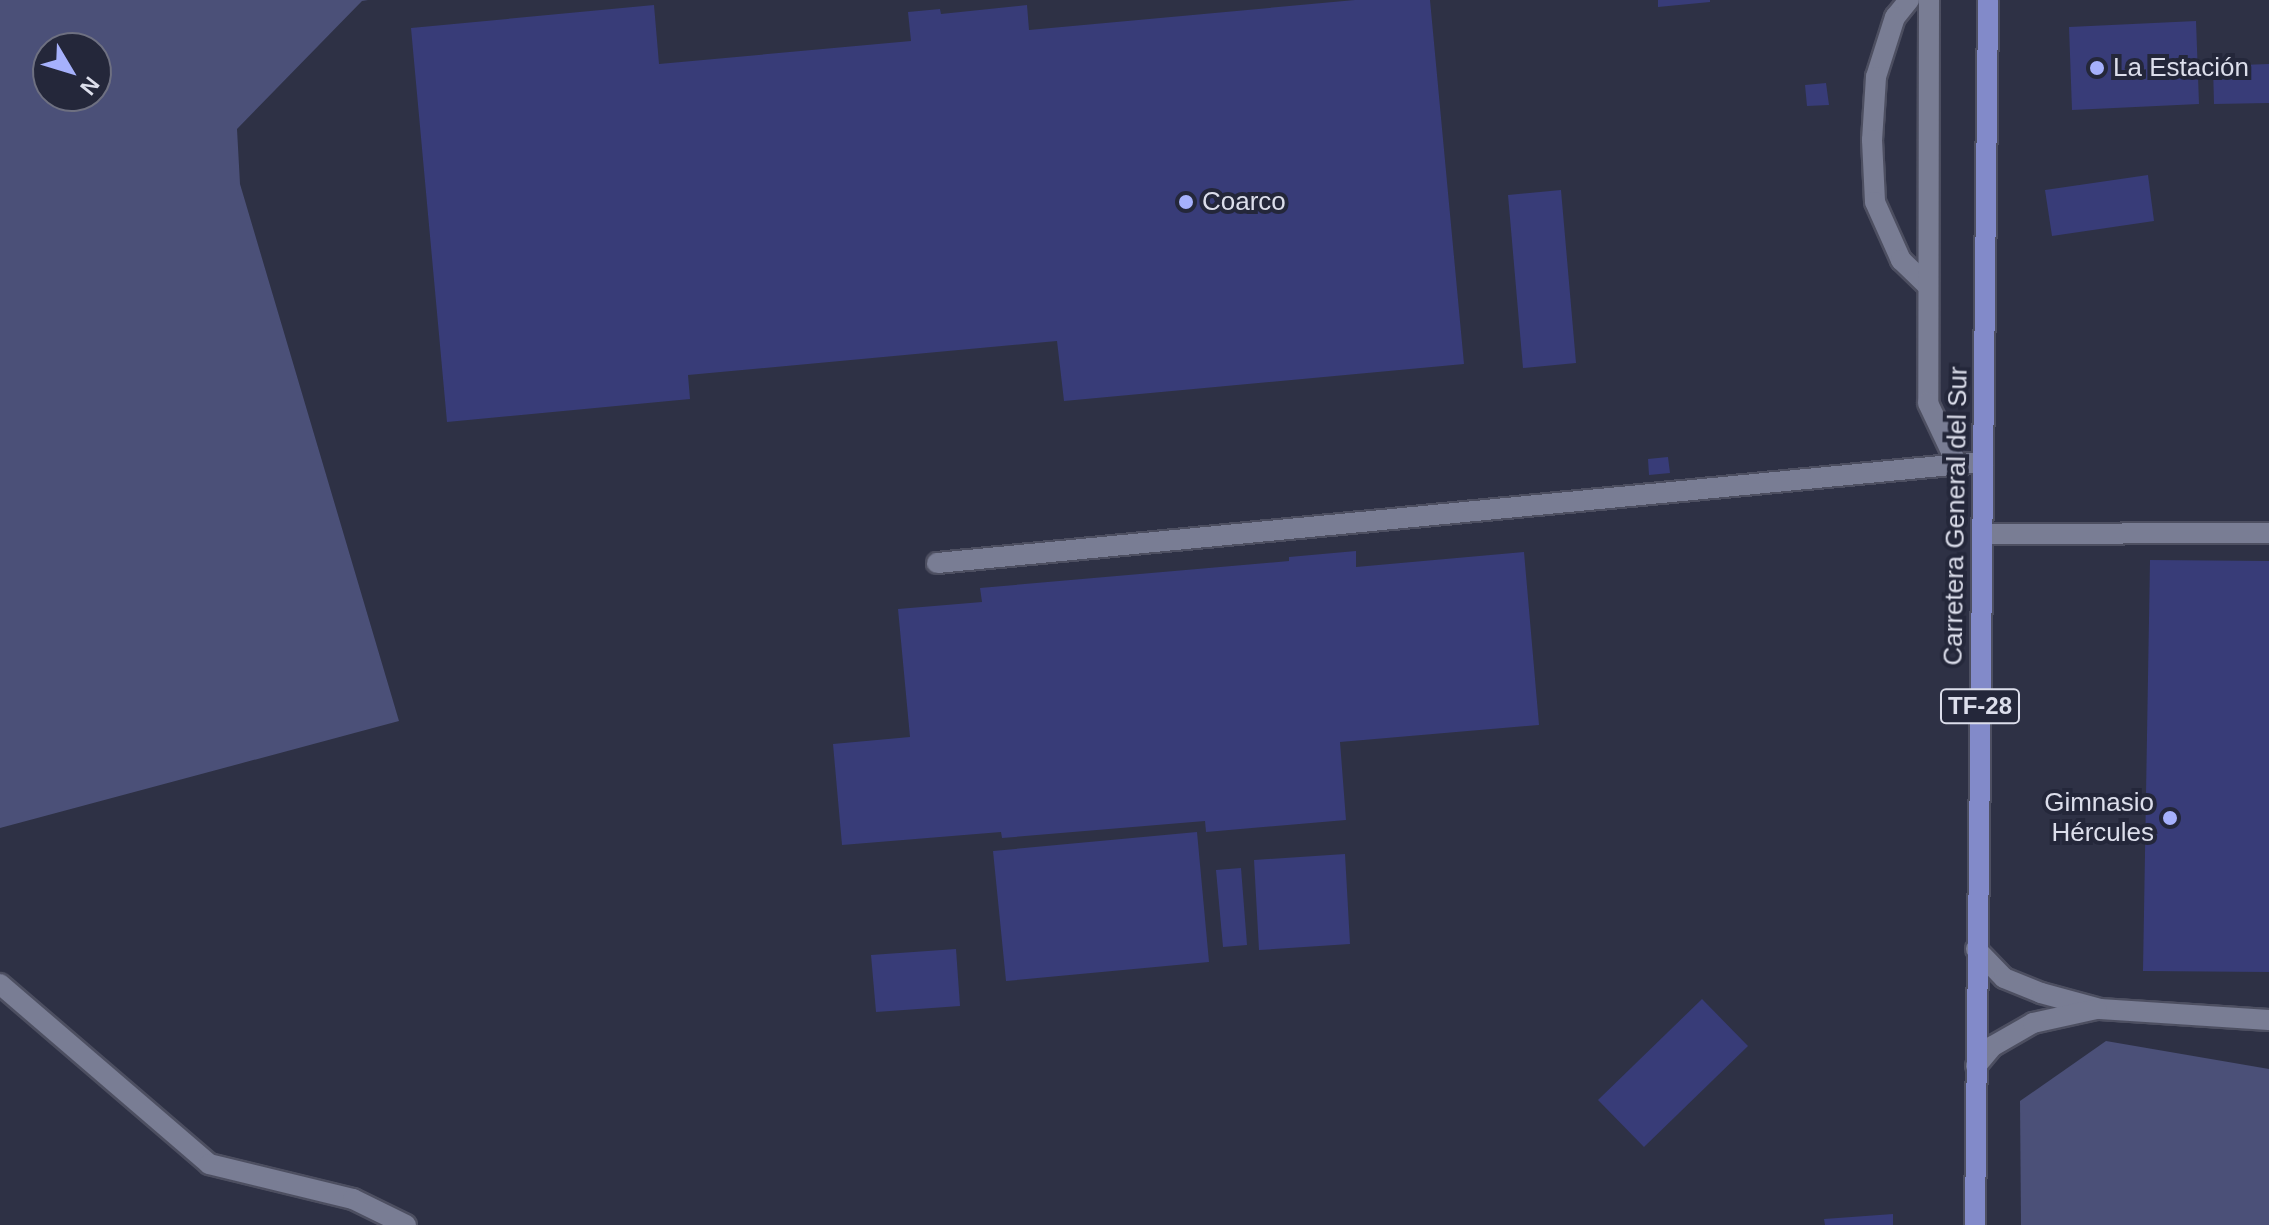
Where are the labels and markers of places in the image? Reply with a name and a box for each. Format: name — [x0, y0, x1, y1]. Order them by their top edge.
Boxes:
place label: La Estación — [2113, 52, 2249, 84]
marker: La Estación — [2088, 59, 2106, 77]
place label: Coarco — [1202, 186, 1286, 218]
marker: Coarco — [1177, 193, 1195, 211]
place label: Gimnasio Hércules — [2044, 787, 2154, 848]
marker: Gimnasio Hércules — [2161, 809, 2179, 827]

